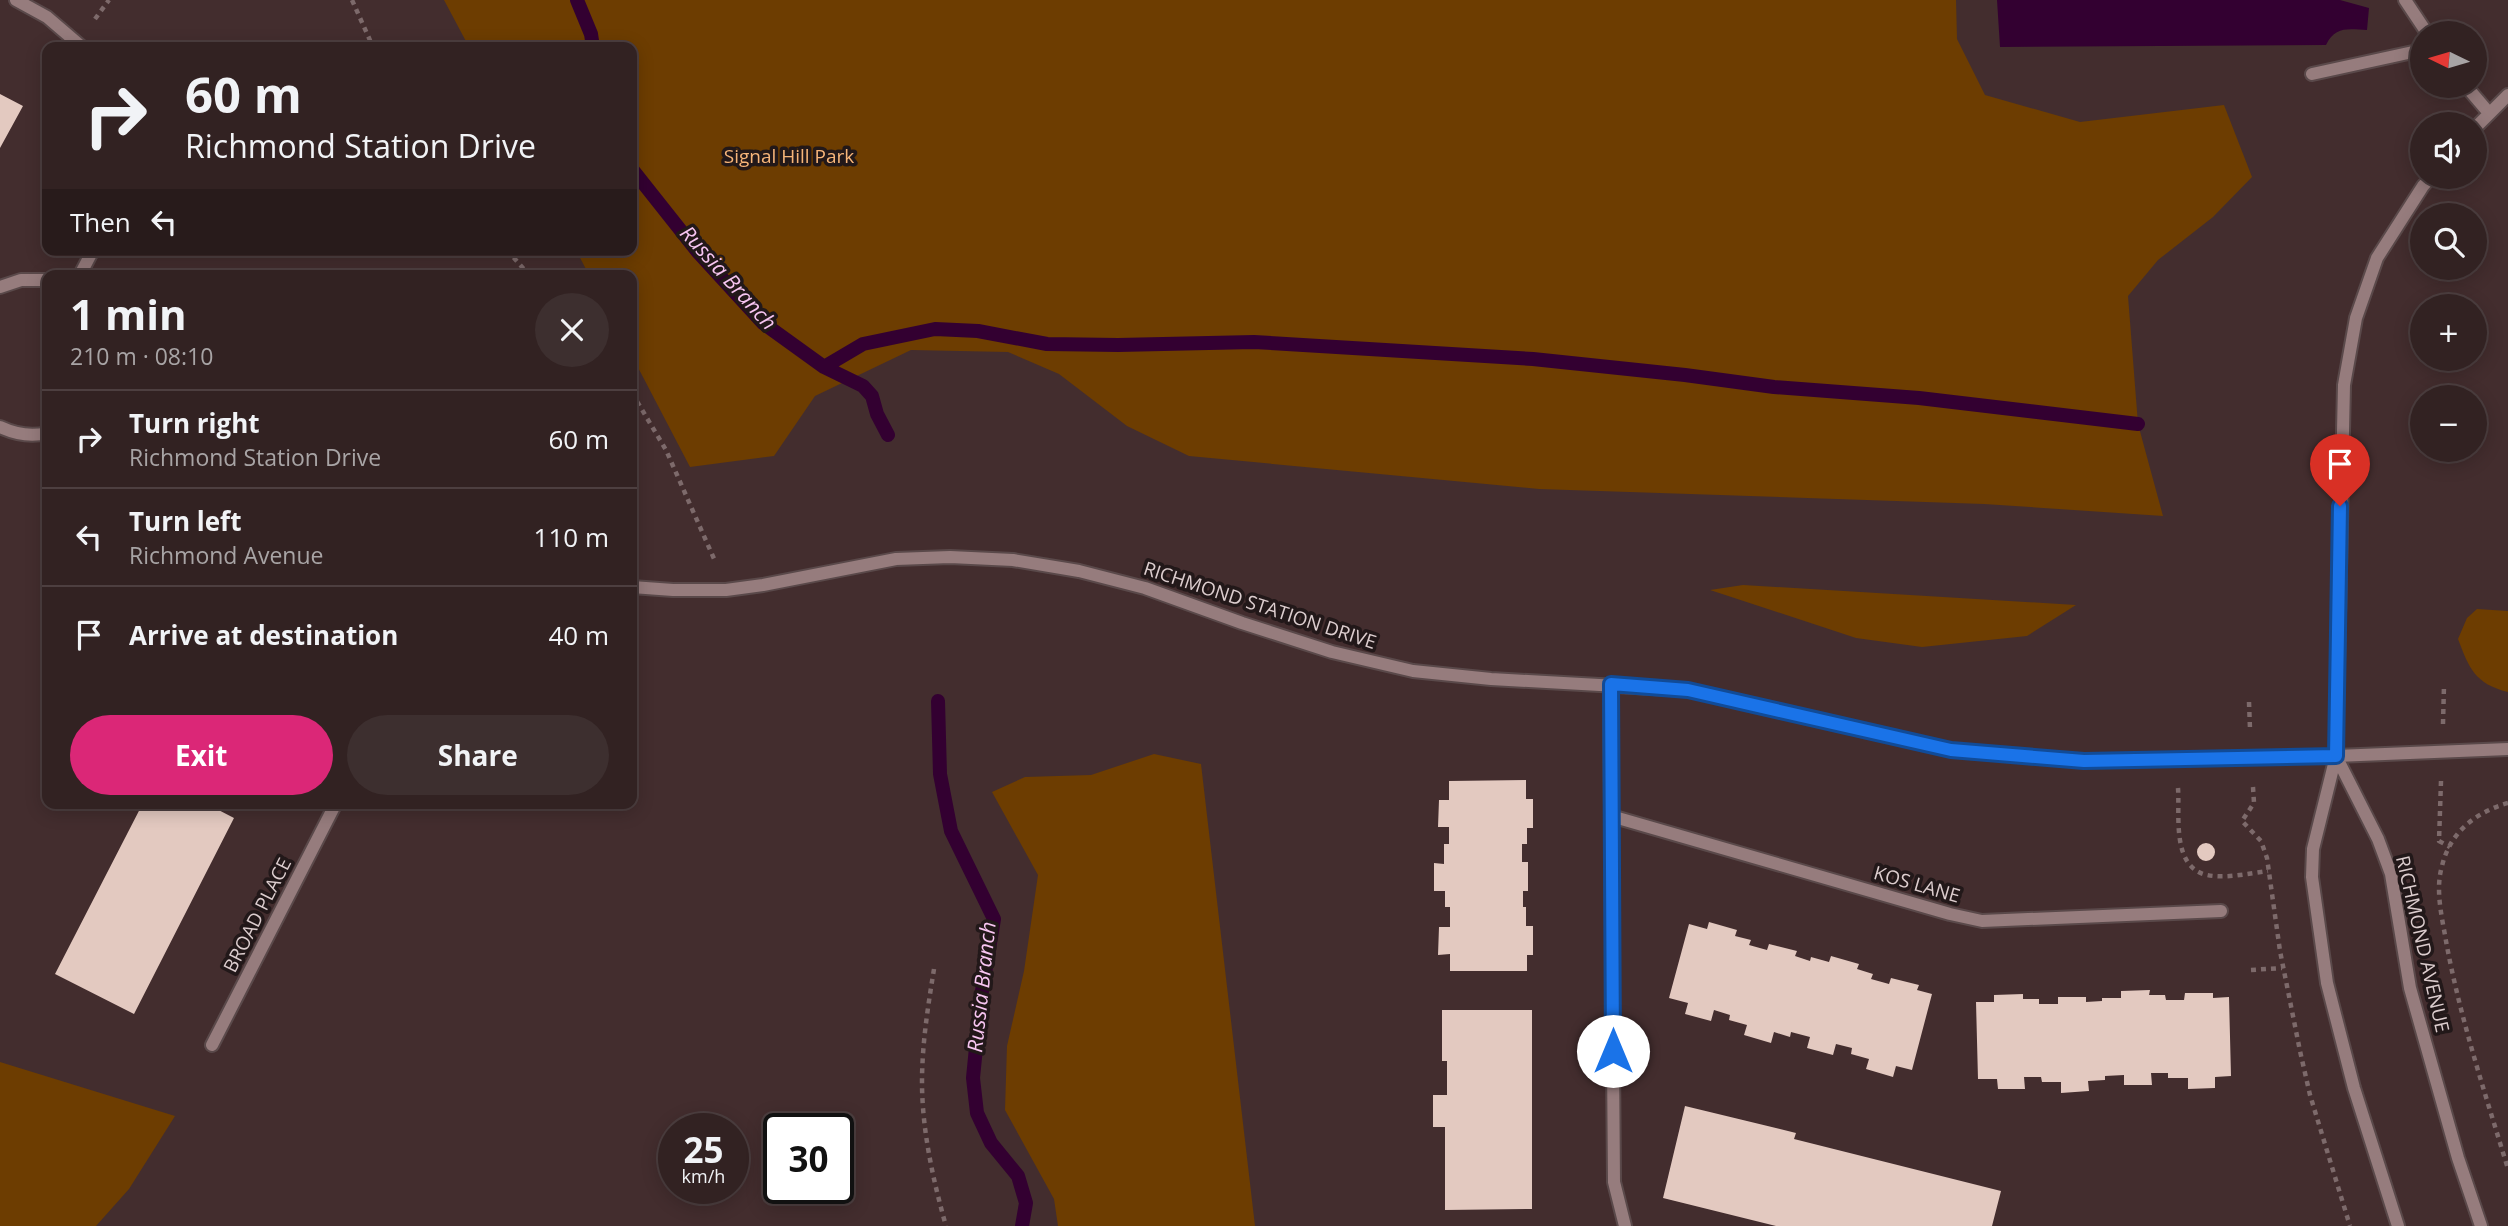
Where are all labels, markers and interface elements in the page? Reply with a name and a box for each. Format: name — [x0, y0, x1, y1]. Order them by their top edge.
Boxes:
north arrow — [2410, 21, 2487, 98]
map controls — [2410, 21, 2487, 462]
text: 60 m — [185, 61, 302, 127]
icon: right — [70, 70, 161, 161]
button: sound — [2410, 112, 2487, 189]
text: Richmond Station Drive — [185, 124, 536, 167]
park label: Signal Hill Park — [724, 143, 854, 169]
icon: left — [145, 203, 183, 241]
button: search — [2410, 203, 2487, 280]
text: Then — [70, 204, 131, 240]
water label: Russia Branch — [674, 219, 783, 336]
text: 1 min — [70, 285, 187, 342]
button: close — [535, 293, 609, 367]
button: + — [2410, 294, 2487, 371]
text: 210 m · 08:10 — [70, 340, 213, 372]
button: − — [2410, 385, 2487, 462]
text: Turn right — [129, 405, 260, 441]
icon: right — [70, 420, 108, 458]
text: 60 m — [548, 421, 609, 457]
pin — [2310, 434, 2370, 506]
text: Richmond Station Drive — [129, 441, 381, 473]
icon: arrive — [2321, 445, 2359, 483]
text: Turn left — [129, 503, 241, 539]
icon: left — [70, 518, 108, 556]
text: 110 m — [534, 519, 609, 555]
text: Richmond Avenue — [129, 539, 323, 571]
street label: RICHMOND STATION DRIVE — [1140, 555, 1380, 655]
icon: arrive — [70, 616, 108, 654]
text: Arrive at destination — [129, 617, 398, 653]
text: 40 m — [548, 617, 609, 653]
button: Exit — [70, 715, 333, 795]
button: Share — [347, 715, 609, 795]
street label: BROAD PLACE — [217, 853, 297, 977]
street label: RICHMOND AVENUE — [2390, 853, 2456, 1035]
street label: KOS LANE — [1871, 859, 1963, 909]
water label: Russia Branch — [960, 920, 1002, 1054]
position arrow — [1576, 1014, 1650, 1088]
speed limit sign: 30 — [763, 1113, 854, 1204]
text: 25 — [683, 1126, 724, 1173]
text: km/h — [682, 1164, 725, 1188]

